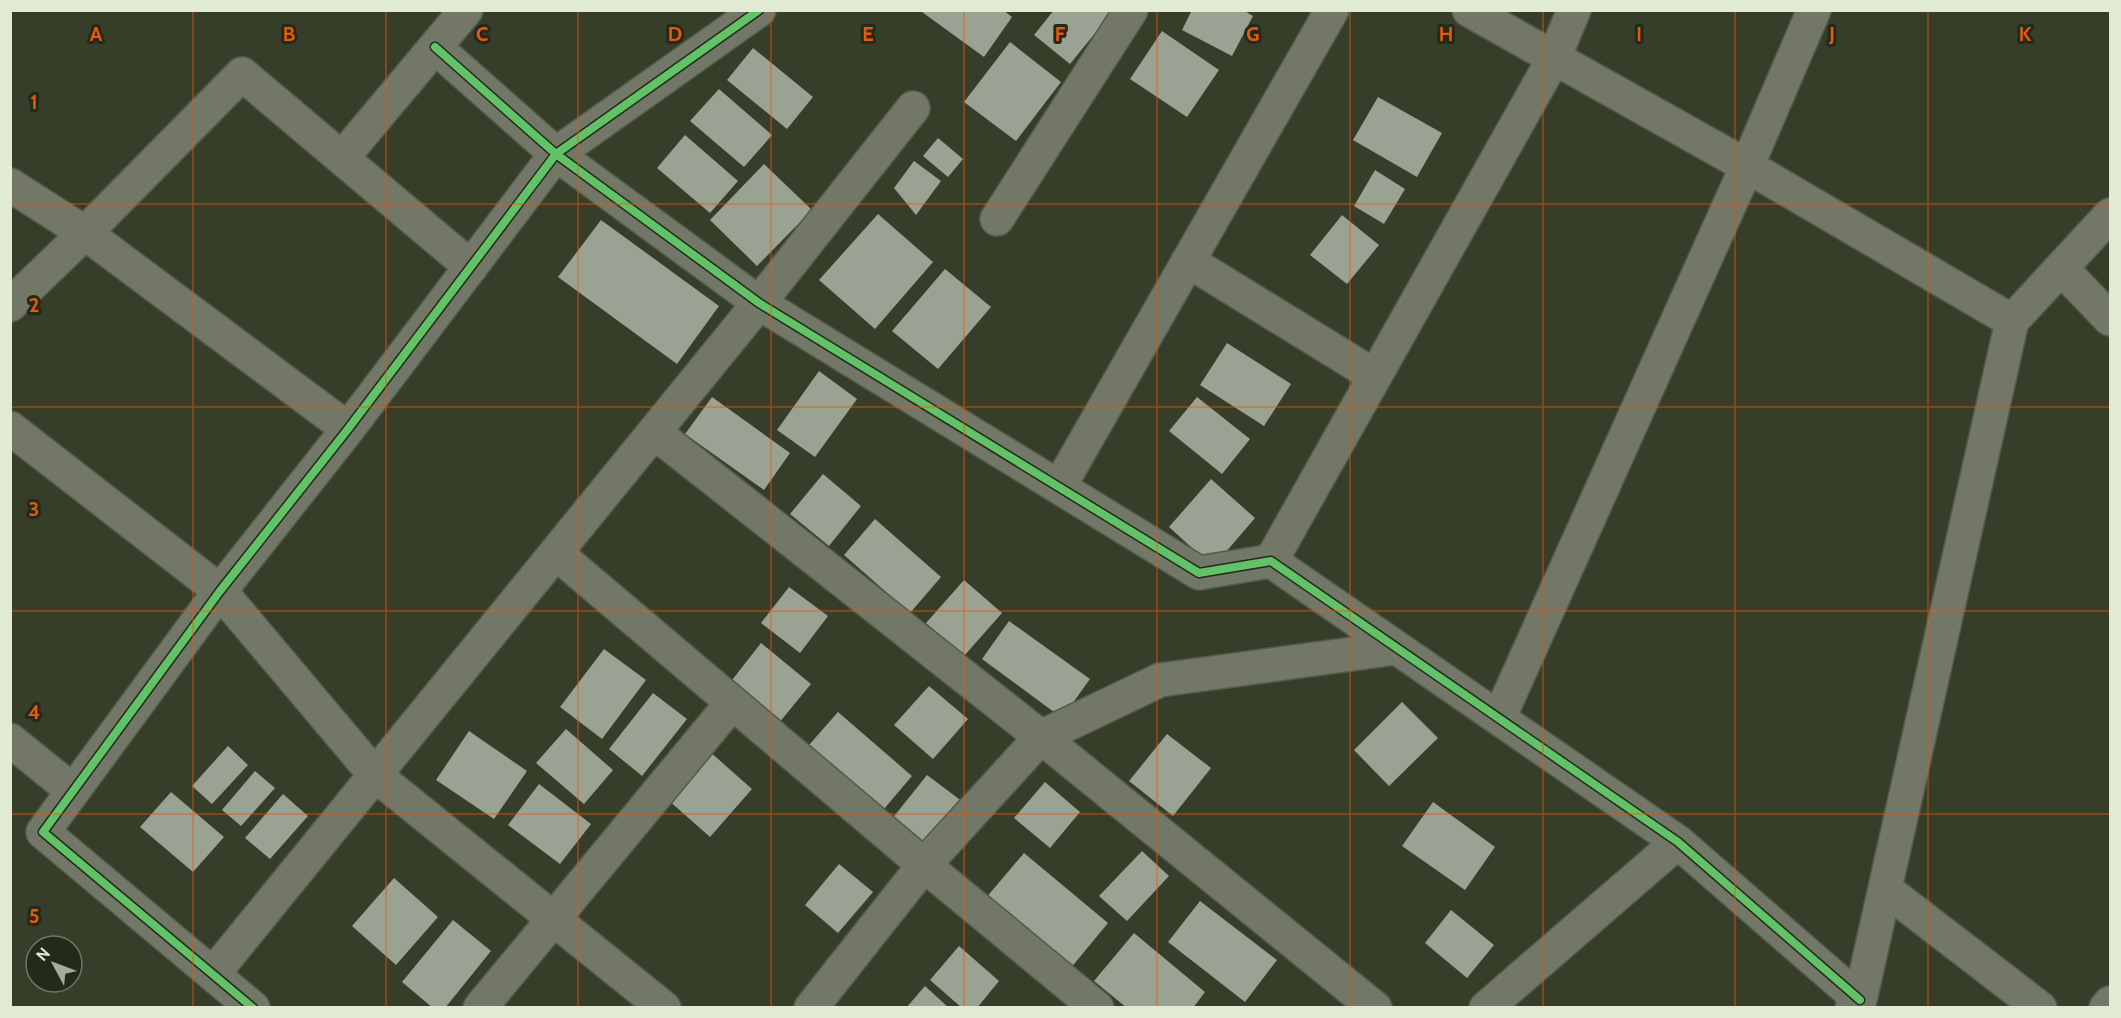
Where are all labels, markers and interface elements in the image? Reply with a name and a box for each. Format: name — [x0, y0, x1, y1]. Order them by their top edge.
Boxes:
text: A — [90, 22, 103, 46]
text: B — [283, 22, 295, 46]
text: C — [476, 22, 488, 46]
text: D — [668, 22, 682, 46]
text: E — [862, 22, 874, 46]
text: F — [1055, 22, 1066, 46]
text: G — [1246, 22, 1260, 46]
text: H — [1439, 22, 1453, 46]
text: I — [1636, 22, 1642, 46]
text: J — [1828, 22, 1835, 46]
text: K — [2019, 22, 2032, 46]
text: 1 — [30, 90, 38, 114]
text: 2 — [29, 293, 39, 317]
text: 3 — [29, 497, 39, 521]
text: 4 — [28, 700, 40, 724]
text: 5 — [29, 904, 39, 928]
north arrow — [24, 934, 84, 994]
text: N — [32, 944, 54, 965]

